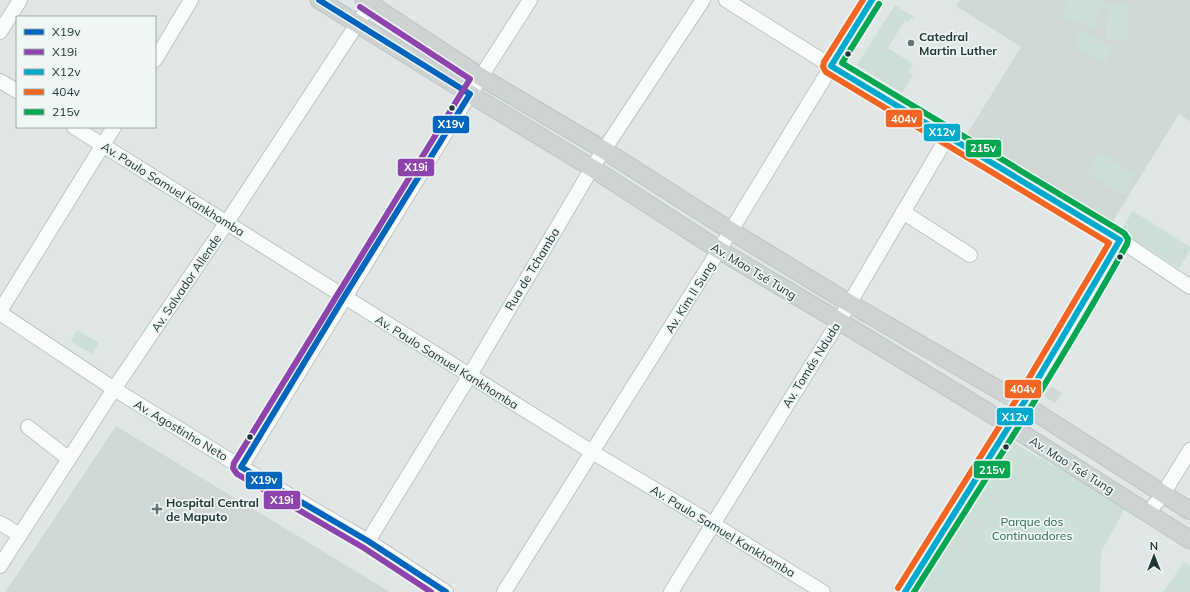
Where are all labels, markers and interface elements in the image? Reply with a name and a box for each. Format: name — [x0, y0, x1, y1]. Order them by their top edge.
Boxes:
legend — [16, 16, 156, 128]
text: X19v — [52, 24, 81, 39]
place label: Catedral Martin Luther — [919, 29, 997, 58]
marker: Catedral Martin Luther — [906, 38, 916, 48]
text: X19i — [52, 44, 77, 59]
unlabelled marker — [843, 49, 853, 59]
text: X12v — [52, 64, 81, 79]
text: 404v — [52, 84, 81, 99]
unlabelled marker — [447, 103, 457, 113]
text: 215v — [52, 104, 81, 119]
line badge: 404v — [885, 109, 923, 128]
text: 404v — [891, 112, 917, 126]
line badge: X19v — [432, 115, 470, 134]
text: X19v — [437, 117, 464, 131]
line badge: X12v — [923, 123, 961, 142]
text: X12v — [928, 125, 955, 139]
street label: Av. Paulo Samuel Kankhomba — [99, 139, 247, 239]
line badge: 215v — [965, 139, 1002, 158]
text: 215v — [970, 141, 996, 155]
line badge: X19i — [397, 158, 435, 177]
text: X19i — [403, 160, 428, 174]
street label: Rua de Tchamba — [501, 225, 563, 313]
street label: Av. Salvador Allende — [148, 231, 224, 335]
street label: Av. Mao Tsé Tung — [708, 240, 800, 302]
unlabelled marker — [1115, 252, 1125, 262]
street label: Av. Kim II Sung — [662, 258, 718, 336]
street label: Av. Paulo Samuel Kankhomba — [373, 312, 521, 412]
street label: Av. Tomás Nduda — [779, 320, 843, 410]
line badge: 404v — [1004, 379, 1042, 399]
text: 404v — [1010, 382, 1036, 396]
street label: Av. Agostinho Neto — [131, 396, 231, 464]
line badge: X12v — [996, 407, 1034, 426]
text: X12v — [1001, 410, 1028, 424]
unlabelled marker — [245, 432, 255, 442]
street label: Av. Mao Tsé Tung — [1027, 433, 1117, 497]
unlabelled marker — [1001, 442, 1011, 452]
line badge: 215v — [973, 460, 1011, 479]
text: 215v — [979, 463, 1005, 477]
line badge: X19v — [245, 471, 283, 490]
text: X19v — [250, 473, 277, 487]
street label: Av. Paulo Samuel Kankhomba — [648, 482, 798, 580]
line badge: X19i — [263, 490, 301, 510]
text: X19i — [269, 493, 294, 507]
place label: Hospital Central de Maputo — [166, 495, 259, 524]
marker: Hospital Central de Maputo — [151, 503, 163, 515]
park label: Parque dos Continuadores — [992, 514, 1072, 543]
north arrow — [1134, 536, 1174, 576]
text: N — [1150, 539, 1158, 553]

